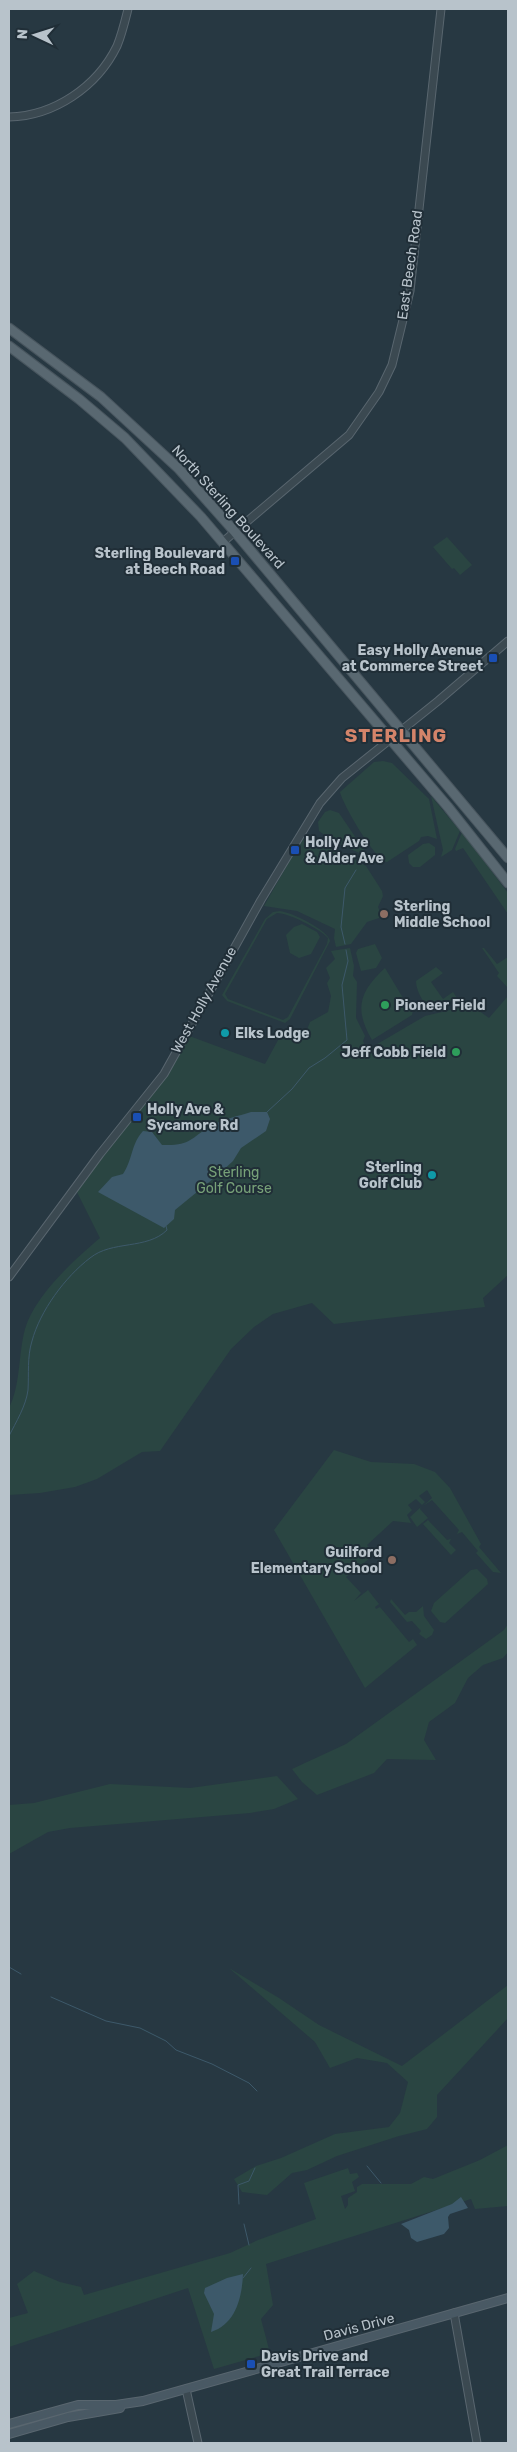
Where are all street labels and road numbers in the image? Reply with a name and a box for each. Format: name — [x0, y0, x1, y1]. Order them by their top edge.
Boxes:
street label: East Beech Road — [394, 209, 426, 321]
street label: North Sterling Boulevard — [168, 442, 288, 572]
street label: West Holly Avenue — [168, 944, 240, 1056]
street label: Davis Drive — [322, 2309, 396, 2345]

